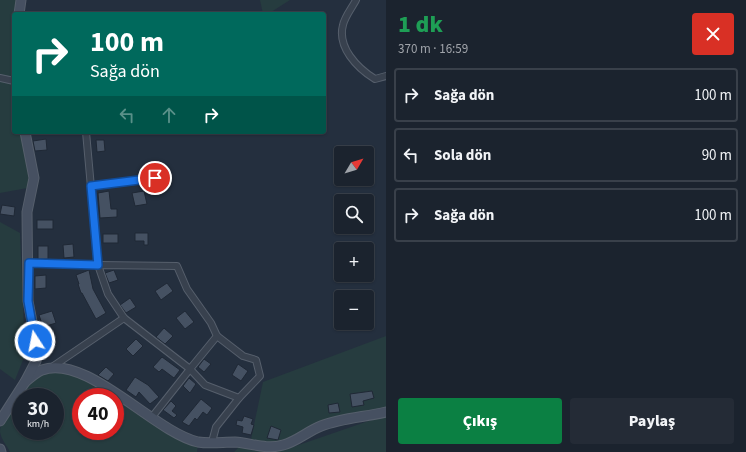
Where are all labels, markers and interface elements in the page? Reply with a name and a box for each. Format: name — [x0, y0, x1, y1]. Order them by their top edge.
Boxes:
text: 1 dk — [398, 7, 443, 42]
button: close — [692, 13, 734, 55]
text: 100 m — [90, 22, 164, 62]
icon: right — [24, 28, 76, 80]
text: 370 m · 16:59 — [398, 40, 468, 58]
text: Sağa dön — [90, 59, 160, 84]
icon: right — [400, 84, 422, 106]
text: Sağa dön — [434, 85, 494, 106]
text: 100 m — [694, 85, 732, 106]
icon: left — [116, 104, 138, 126]
icon: ahead — [158, 104, 180, 126]
icon: right — [200, 104, 222, 126]
icon: left — [400, 144, 422, 166]
text: Sola dön — [434, 145, 491, 166]
text: 90 m — [702, 145, 732, 166]
north arrow — [334, 146, 374, 186]
map controls — [334, 146, 374, 330]
pin — [138, 161, 172, 195]
icon: arrive — [144, 167, 166, 189]
button: search — [334, 194, 374, 234]
icon: right — [400, 204, 422, 226]
text: Sağa dön — [434, 205, 494, 226]
text: 100 m — [694, 205, 732, 226]
button: + — [334, 242, 374, 282]
button: − — [334, 290, 374, 330]
position arrow — [14, 320, 56, 362]
speed limit sign: 40 — [72, 388, 124, 440]
text: 30 — [27, 395, 49, 423]
button: Çıkış — [398, 398, 562, 444]
button: Paylaş — [570, 398, 734, 444]
text: km/h — [27, 417, 49, 431]

